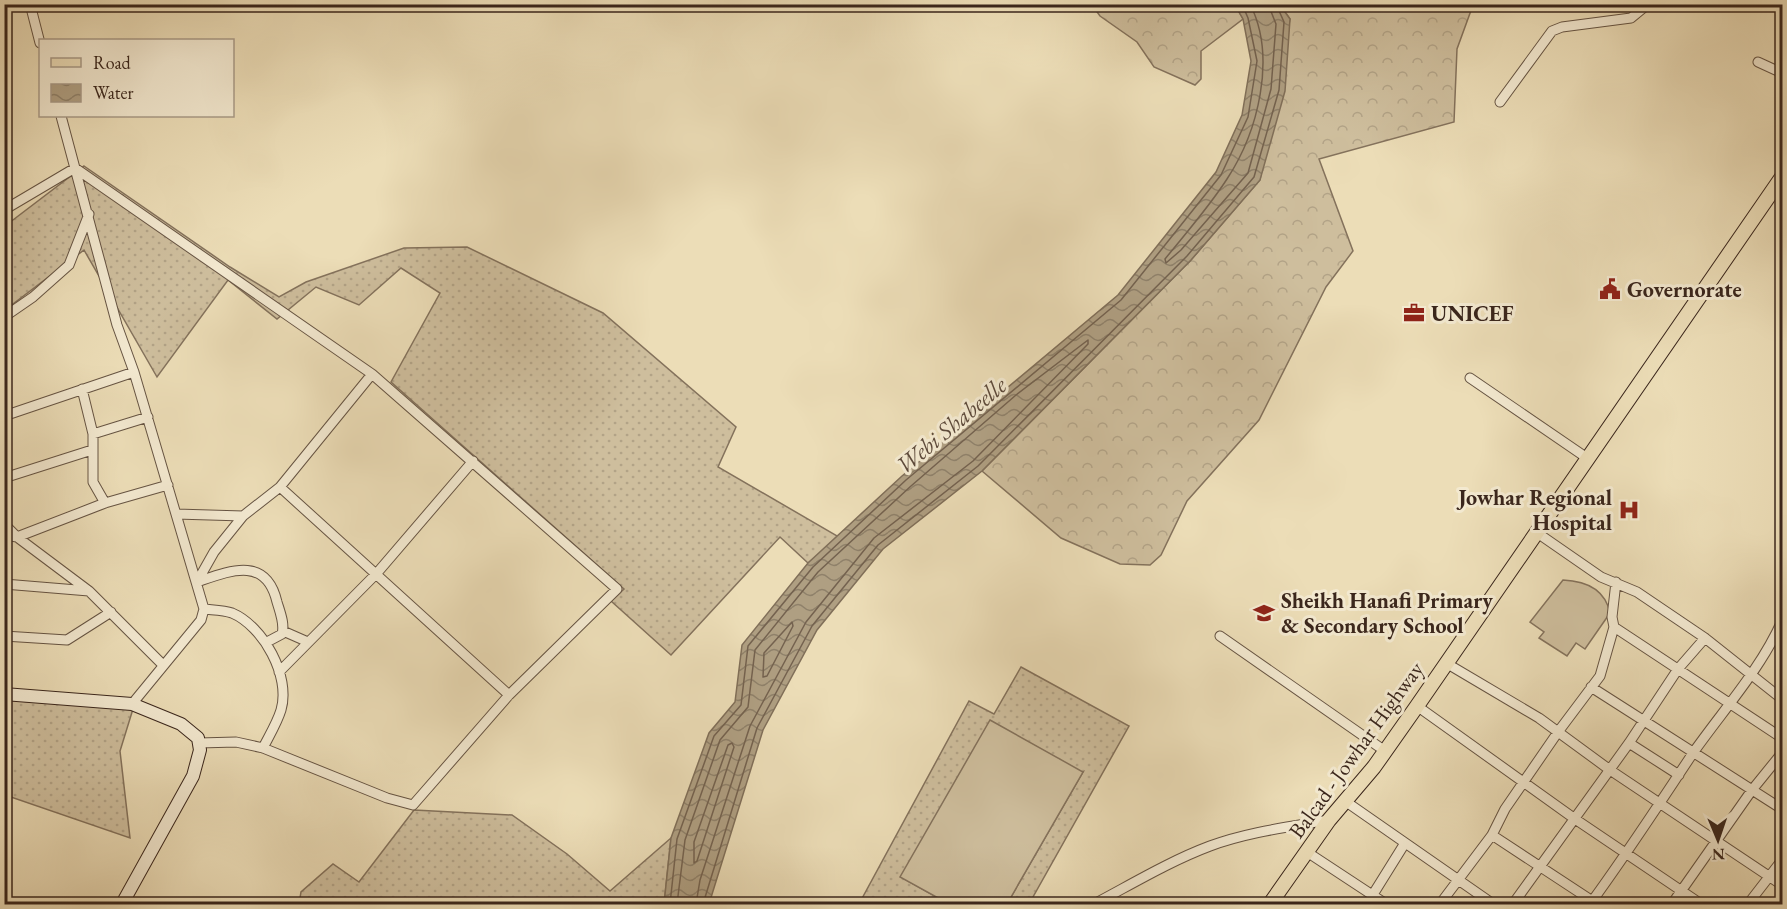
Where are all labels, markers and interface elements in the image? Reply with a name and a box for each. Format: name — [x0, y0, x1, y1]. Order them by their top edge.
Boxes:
legend — [39, 39, 234, 117]
text: Road — [93, 51, 132, 74]
text: Water — [93, 81, 134, 104]
place label: Governorate — [1627, 275, 1742, 304]
public building icon: Governorate — [1598, 277, 1622, 301]
place label: UNICEF — [1431, 299, 1513, 328]
office icon: UNICEF — [1402, 301, 1426, 325]
water label: Webi Shabeelle — [889, 369, 1013, 480]
place label: Jowhar Regional Hospital — [1456, 483, 1612, 537]
hospital icon: Jowhar Regional Hospital — [1617, 498, 1641, 522]
place label: Sheikh Hanafi Primary & Secondary School — [1281, 586, 1493, 640]
school or university icon: Sheikh Hanafi Primary & Secondary School — [1252, 601, 1276, 625]
street label: Balcad - Jowhar Highway — [1282, 656, 1430, 844]
north arrow — [1688, 810, 1748, 870]
text: N — [1712, 844, 1725, 865]

